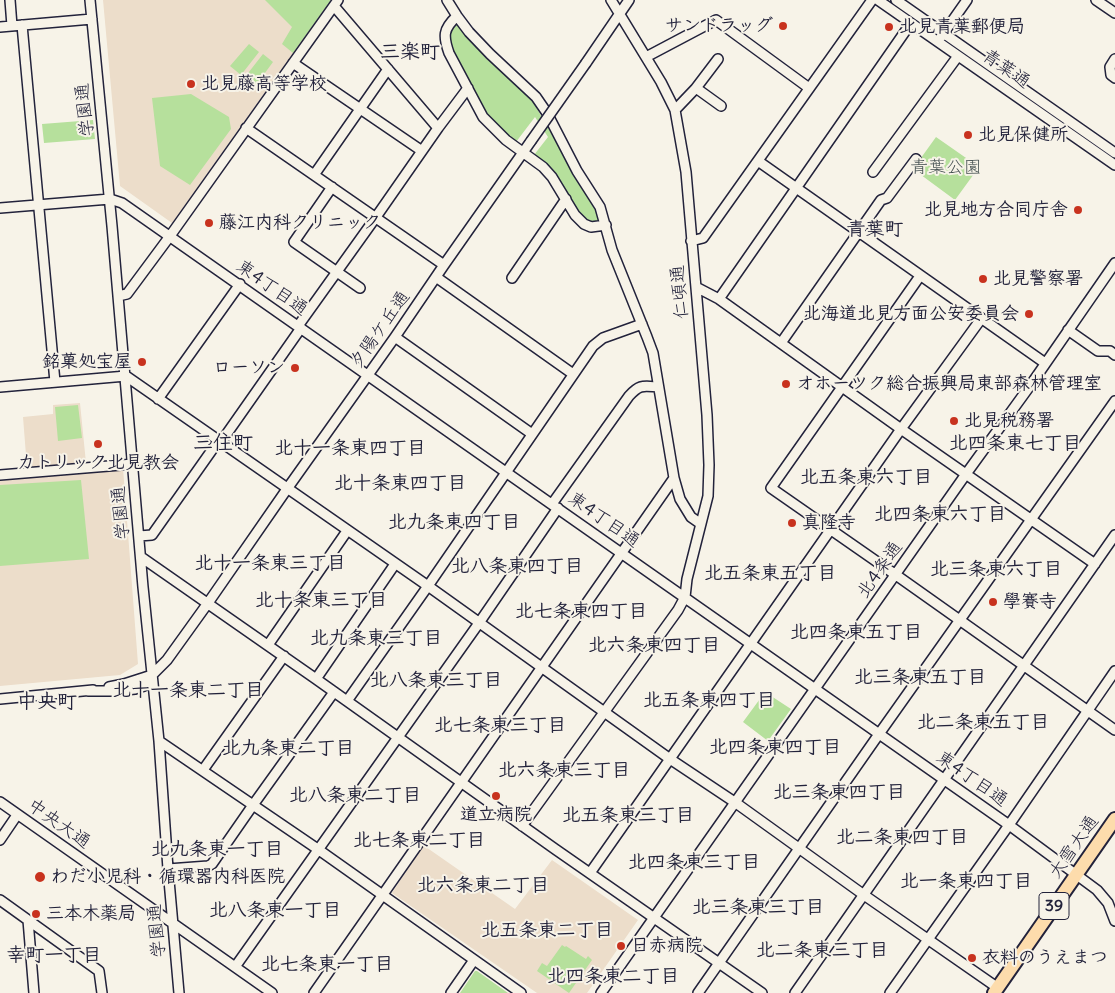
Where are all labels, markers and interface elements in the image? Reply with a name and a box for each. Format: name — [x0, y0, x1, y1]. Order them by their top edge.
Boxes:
place label: サンドラッグ — [665, 15, 773, 37]
place label: 北見青葉郵便局 — [899, 16, 1025, 38]
marker: サンドラッグ — [777, 20, 789, 32]
marker: 北見青葉郵便局 — [883, 21, 895, 33]
district label: 三楽町 — [380, 40, 440, 64]
street label: 青葉通 — [978, 45, 1034, 93]
place label: 北見藤高等学校 — [201, 73, 327, 95]
marker: 北見藤高等学校 — [185, 78, 197, 90]
street label: 学園通 — [71, 82, 99, 138]
place label: 北見保健所 — [978, 124, 1068, 146]
marker: 北見保健所 — [962, 129, 974, 141]
park label: 青葉公園 — [910, 157, 982, 179]
place label: 北見地方合同庁舎 — [924, 199, 1068, 221]
marker: 北見地方合同庁舎 — [1072, 204, 1084, 216]
place label: 藤江内科クリニック — [219, 212, 381, 234]
marker: 藤江内科クリニック — [203, 217, 215, 229]
district label: 青葉町 — [847, 219, 903, 241]
street label: 東4丁目通 — [232, 256, 312, 320]
street label: 仁頃通 — [667, 264, 693, 320]
place label: 北見警察署 — [993, 268, 1083, 290]
marker: 北見警察署 — [977, 273, 989, 285]
street label: 夕陽ケ丘通 — [345, 287, 415, 373]
place label: 北海道北見方面公安委員会 — [803, 303, 1019, 325]
marker: 北海道北見方面公安委員会 — [1023, 308, 1035, 320]
place label: 銘菓処宝屋 — [42, 351, 132, 373]
marker: 銘菓処宝屋 — [136, 356, 148, 368]
place label: ローソン — [213, 357, 285, 379]
marker: ローソン — [289, 362, 301, 374]
place label: オホーツク総合振興局東部森林管理室 — [796, 373, 1102, 395]
marker: オホーツク総合振興局東部森林管理室 — [780, 378, 792, 390]
place label: 北見税務署 — [964, 410, 1054, 432]
marker: 北見税務署 — [948, 415, 960, 427]
district label: 三住町 — [193, 431, 253, 455]
district label: 北四条東七丁目 — [949, 433, 1081, 455]
marker: カトリック北見教会 — [92, 438, 104, 450]
district label: 北十一条東四丁目 — [274, 438, 426, 460]
place label: カトリック北見教会 — [17, 452, 179, 474]
district label: 北五条東六丁目 — [800, 467, 932, 489]
district label: 北十条東四丁目 — [334, 473, 466, 495]
street label: 学園通 — [108, 485, 134, 541]
street label: 東4丁目通 — [564, 488, 644, 552]
district label: 北四条東六丁目 — [874, 504, 1006, 526]
district label: 北九条東四丁目 — [388, 512, 520, 534]
place label: 真隆寺 — [802, 512, 856, 534]
marker: 真隆寺 — [786, 517, 798, 529]
street label: 北4条通 — [853, 537, 907, 603]
district label: 北十一条東三丁目 — [194, 553, 346, 575]
district label: 北八条東四丁目 — [451, 556, 583, 578]
district label: 北三条東六丁目 — [930, 559, 1062, 581]
district label: 北五条東五丁目 — [704, 563, 836, 585]
district label: 北十条東三丁目 — [255, 590, 387, 612]
place label: 學賽寺 — [1003, 591, 1057, 613]
marker: 學賽寺 — [987, 596, 999, 608]
district label: 北七条東四丁目 — [515, 601, 647, 623]
district label: 北四条東五丁目 — [790, 622, 922, 644]
district label: 北九条東三丁目 — [310, 628, 442, 650]
district label: 北六条東四丁目 — [588, 635, 720, 657]
district label: 北三条東五丁目 — [854, 667, 986, 689]
district label: 北八条東三丁目 — [370, 670, 502, 692]
district label: 北十一条東二丁目 — [112, 680, 264, 702]
district label: 中央町 — [17, 690, 77, 714]
district label: 北五条東四丁目 — [643, 690, 775, 712]
district label: 北二条東五丁目 — [917, 712, 1049, 734]
district label: 北七条東三丁目 — [434, 715, 566, 737]
district label: 北四条東四丁目 — [709, 737, 841, 759]
district label: 北九条東二丁目 — [222, 738, 354, 760]
street label: 東4丁目通 — [932, 747, 1012, 811]
district label: 北六条東三丁目 — [498, 760, 630, 782]
district label: 北三条東四丁目 — [773, 782, 905, 804]
district label: 北八条東二丁目 — [289, 785, 421, 807]
marker: 道立病院 — [490, 790, 502, 802]
street label: 中央大通 — [23, 795, 95, 853]
place label: 道立病院 — [460, 804, 532, 826]
district label: 北五条東三丁目 — [562, 805, 694, 827]
street label: 大雪大通 — [1045, 811, 1103, 883]
district label: 北二条東四丁目 — [836, 827, 968, 849]
district label: 北七条東二丁目 — [353, 830, 485, 852]
district label: 北九条東一丁目 — [151, 839, 283, 861]
district label: 北四条東三丁目 — [628, 852, 760, 874]
place label: わだ小児科・循環器内科医院 — [51, 866, 285, 888]
marker: わだ小児科・循環器内科医院 — [33, 870, 47, 884]
district label: 北一条東四丁目 — [900, 871, 1032, 893]
district label: 北六条東二丁目 — [417, 875, 549, 897]
road number: 39 — [1039, 892, 1069, 919]
district label: 北三条東三丁目 — [692, 897, 824, 919]
district label: 北八条東一丁目 — [209, 900, 341, 922]
place label: 三本木薬局 — [46, 903, 136, 925]
street label: 学園通 — [144, 903, 170, 959]
marker: 三本木薬局 — [30, 908, 42, 920]
district label: 北五条東二丁目 — [481, 920, 613, 942]
place label: 日赤病院 — [631, 935, 703, 957]
marker: 日赤病院 — [615, 940, 627, 952]
district label: 北二条東三丁目 — [756, 940, 888, 962]
district label: 幸町一丁目 — [7, 945, 101, 967]
place label: 衣料のうえまつ — [982, 947, 1108, 969]
marker: 衣料のうえまつ — [966, 952, 978, 964]
district label: 北七条東一丁目 — [261, 954, 393, 976]
district label: 北四条東二丁目 — [547, 966, 679, 988]

